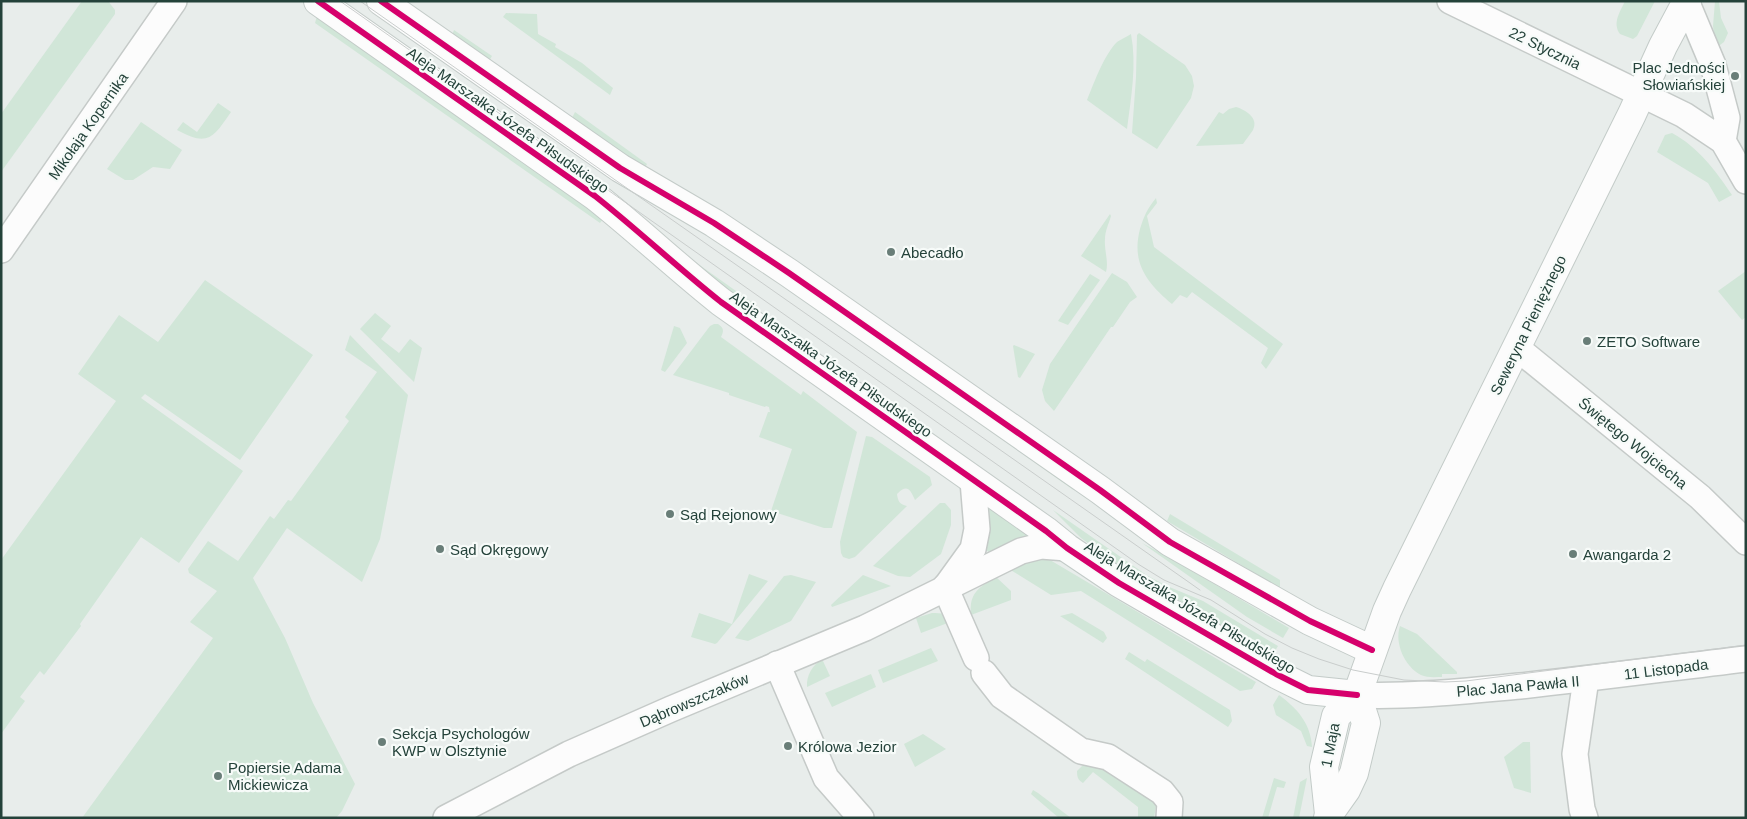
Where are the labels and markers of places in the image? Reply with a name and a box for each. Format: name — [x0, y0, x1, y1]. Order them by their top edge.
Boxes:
place label: Plac Jedności Słowiańskiej — [1632, 59, 1725, 93]
marker: Plac Jedności Słowiańskiej — [1729, 70, 1741, 82]
place label: Abecadło — [901, 244, 964, 261]
marker: Abecadło — [885, 246, 897, 258]
place label: ZETO Software — [1597, 333, 1700, 350]
marker: ZETO Software — [1581, 335, 1593, 347]
place label: Sąd Rejonowy — [680, 506, 777, 523]
marker: Sąd Rejonowy — [664, 508, 676, 520]
place label: Sąd Okręgowy — [450, 541, 549, 558]
marker: Sąd Okręgowy — [434, 543, 446, 555]
place label: Awangarda 2 — [1583, 546, 1671, 563]
marker: Awangarda 2 — [1567, 548, 1579, 560]
place label: Sekcja Psychologów KWP w Olsztynie — [392, 725, 530, 759]
marker: Sekcja Psychologów KWP w Olsztynie — [376, 736, 388, 748]
place label: Królowa Jezior — [798, 738, 896, 755]
marker: Królowa Jezior — [782, 740, 794, 752]
place label: Popiersie Adama Mickiewicza — [228, 759, 342, 793]
marker: Popiersie Adama Mickiewicza — [212, 770, 224, 782]

